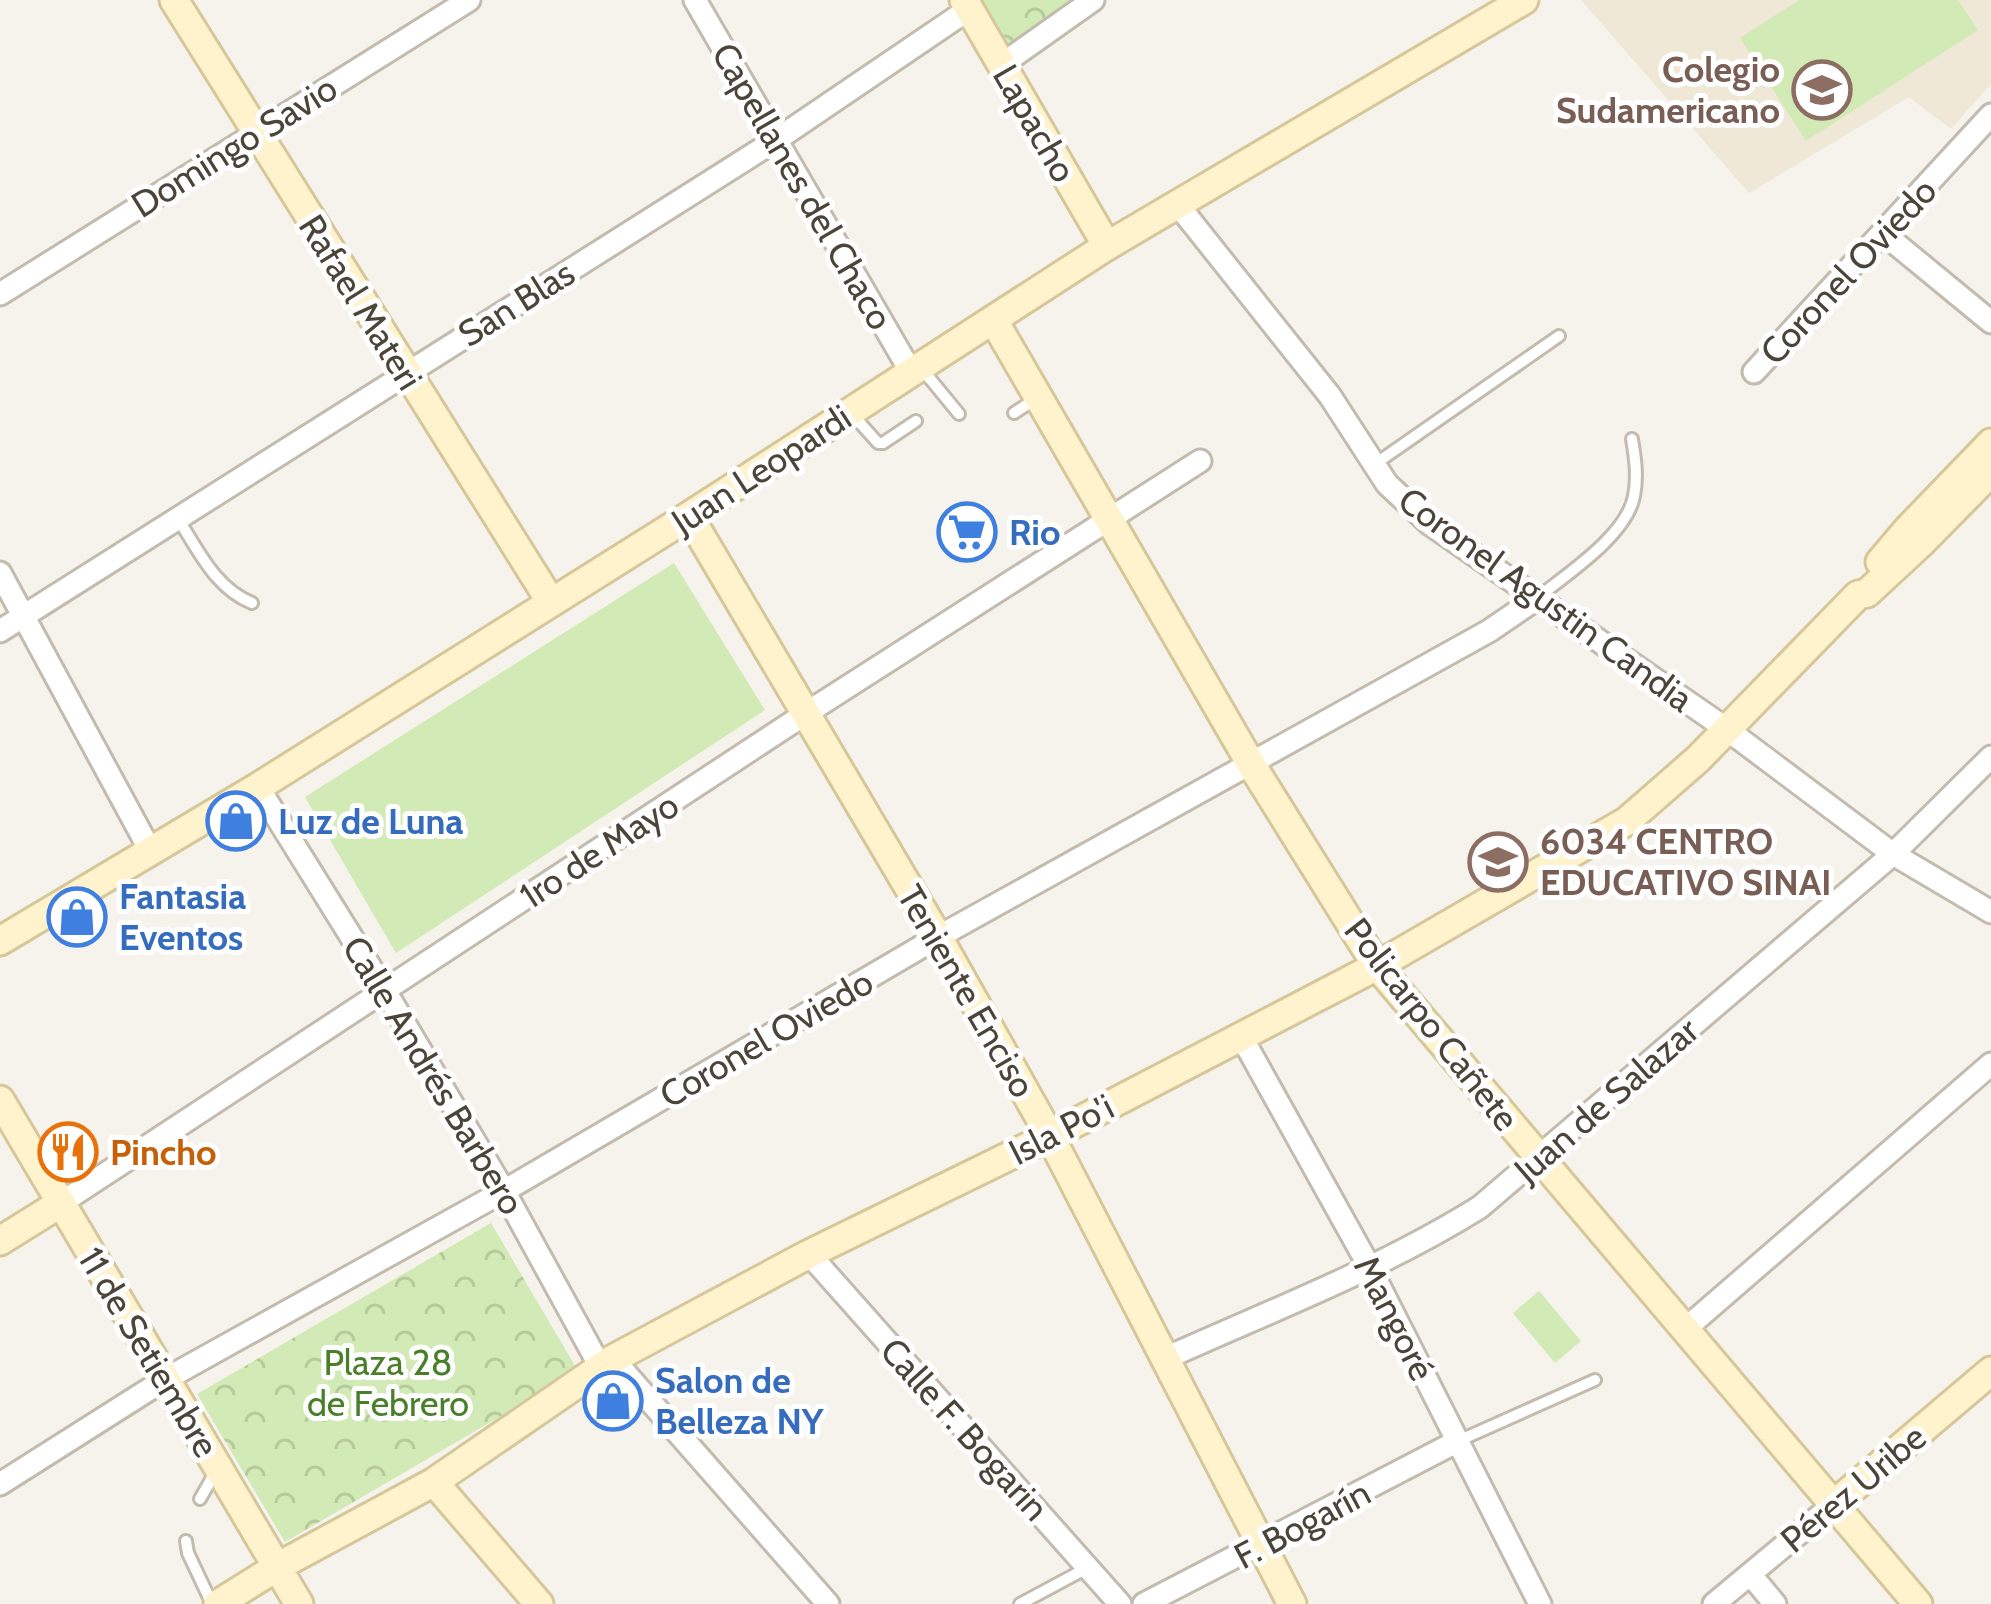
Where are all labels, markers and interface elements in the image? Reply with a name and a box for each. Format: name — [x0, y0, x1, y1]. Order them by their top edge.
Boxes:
street label: Capellanes del Chaco — [703, 35, 903, 337]
place label: Colegio Sudamericano — [1556, 47, 1780, 132]
street label: Lapacho — [984, 56, 1086, 190]
school or university icon: Colegio Sudamericano — [1791, 59, 1853, 121]
street label: Domingo Savio — [123, 65, 345, 227]
street label: Coronel Oviedo — [1751, 169, 1945, 373]
street label: Rafael Materi — [290, 206, 432, 398]
street label: San Blas — [450, 250, 582, 356]
street label: Juan Leopardi — [662, 395, 859, 544]
street label: Coronel Agustin Candia — [1390, 477, 1702, 721]
supermarket icon: Rio — [936, 501, 998, 563]
place label: Rio — [1009, 510, 1060, 554]
street label: 1ro de Mayo — [511, 782, 687, 918]
shop icon: Luz de Luna — [205, 790, 267, 852]
place label: Luz de Luna — [278, 799, 463, 843]
place label: 6034 CENTRO EDUCATIVO SINAI — [1540, 819, 1831, 904]
school or university icon: 6034 CENTRO EDUCATIVO SINAI — [1467, 831, 1529, 893]
place label: Fantasia Eventos — [119, 874, 246, 959]
street label: Teniente Enciso — [889, 877, 1045, 1105]
shop icon: Fantasia Eventos — [46, 886, 108, 948]
street label: Policarpo Cañete — [1335, 909, 1529, 1139]
street label: Calle Andrés Barbero — [334, 928, 534, 1222]
street label: Coronel Oviedo — [652, 959, 880, 1117]
street label: Juan de Salazar — [1504, 1008, 1707, 1192]
street label: Isla Po'i — [1001, 1084, 1121, 1174]
restaurant icon: Pincho — [37, 1121, 99, 1183]
place label: Pincho — [110, 1130, 217, 1174]
street label: 11 de Setiembre — [69, 1239, 229, 1465]
street label: Mangoré — [1345, 1249, 1445, 1387]
street label: Calle F. Bogarin — [872, 1329, 1058, 1529]
park label: Plaza 28 de Febrero — [307, 1340, 469, 1425]
place label: Salon de Belleza NY — [655, 1358, 825, 1443]
shop icon: Salon de Belleza NY — [582, 1370, 644, 1432]
street label: Pérez Uribe — [1772, 1415, 1934, 1561]
street label: F. Bogarín — [1227, 1470, 1377, 1578]

